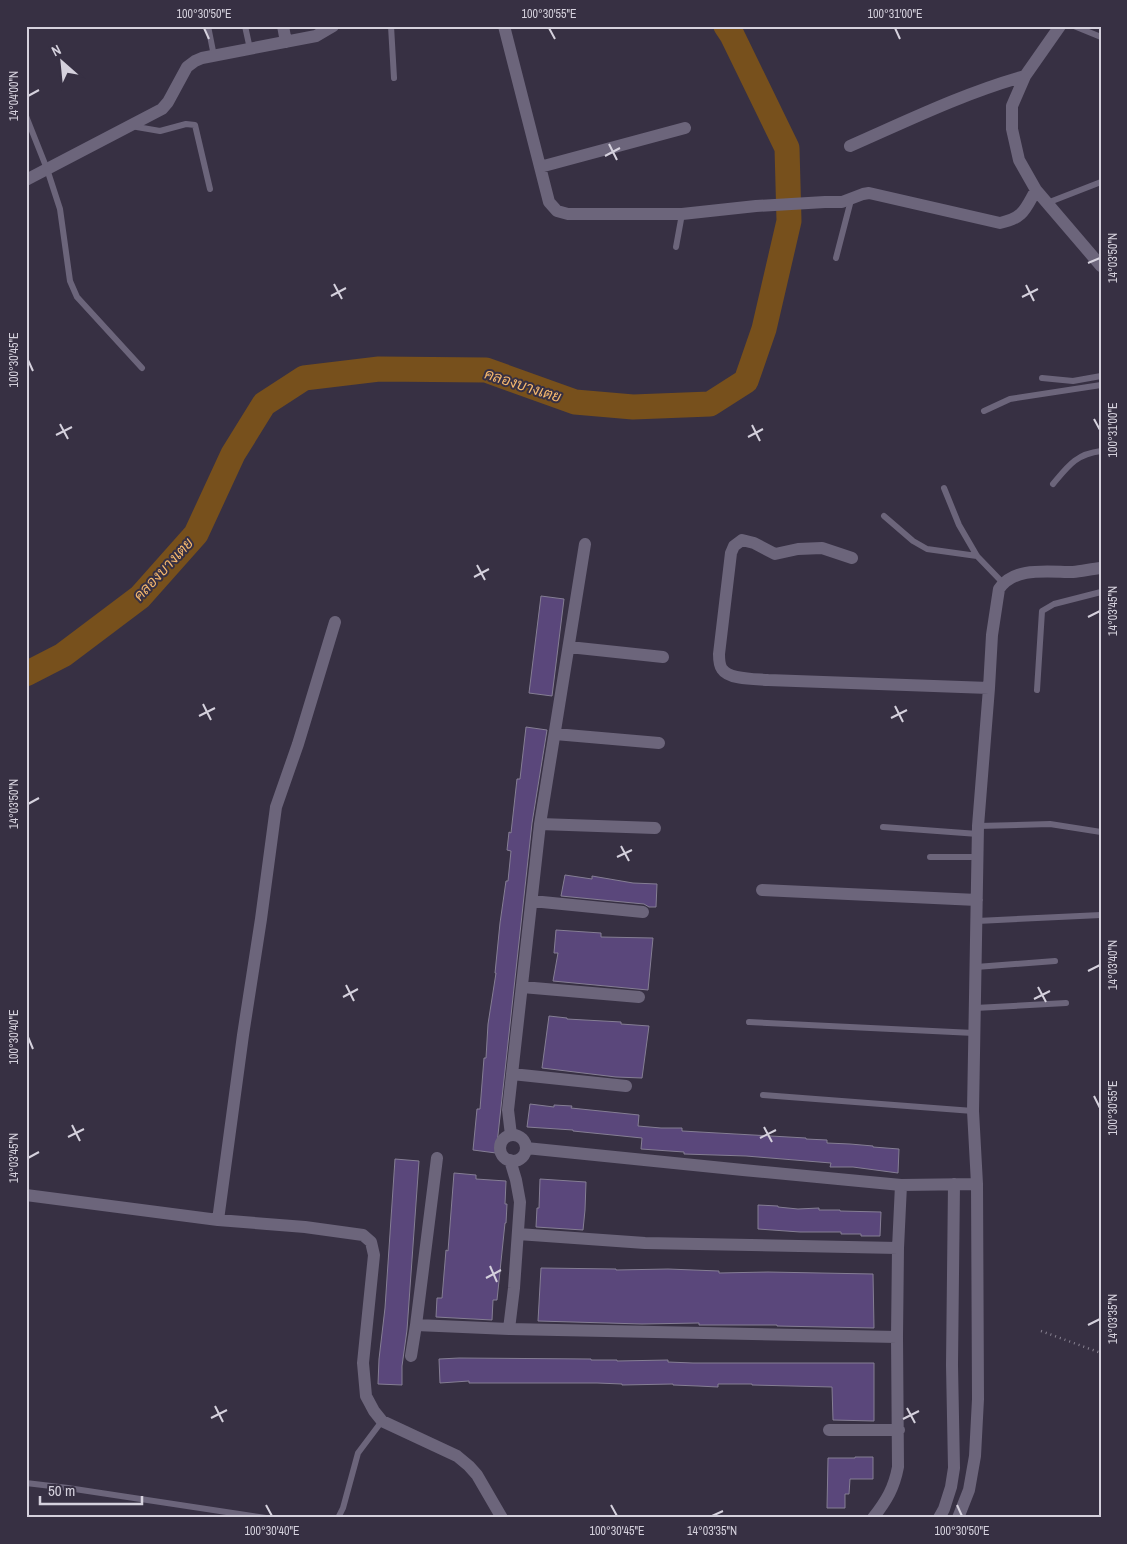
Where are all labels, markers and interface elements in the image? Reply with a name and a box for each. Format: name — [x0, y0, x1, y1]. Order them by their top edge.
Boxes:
text: 100°30'50"E — [176, 6, 232, 22]
text: 100°30'55"E — [521, 6, 577, 22]
text: 100°31'00"E — [867, 6, 923, 22]
north arrow — [38, 38, 88, 88]
text: N — [48, 41, 64, 60]
text: 14°04'00"N — [6, 71, 22, 121]
text: 14°03'50"N — [1105, 233, 1121, 283]
text: 100°30'45"E — [6, 332, 22, 388]
water label: คลองบางเตย — [482, 363, 564, 407]
text: 100°31'00"E — [1105, 402, 1121, 458]
water label: คลองบางเตย — [128, 532, 198, 605]
text: 14°03'45"N — [1105, 586, 1121, 636]
text: 14°03'50"N — [6, 779, 22, 829]
text: 14°03'40"N — [1105, 940, 1121, 990]
text: 100°30'40"E — [6, 1009, 22, 1065]
text: 100°30'55"E — [1105, 1080, 1121, 1136]
text: 14°03'45"N — [6, 1133, 22, 1183]
text: 14°03'35"N — [1105, 1294, 1121, 1344]
scale bar — [40, 1474, 142, 1506]
text: 50 m — [48, 1480, 75, 1501]
text: 100°30'40"E — [244, 1523, 300, 1539]
text: 100°30'45"E — [589, 1523, 645, 1539]
text: 14°03'35"N — [687, 1523, 737, 1539]
text: 100°30'50"E — [934, 1523, 990, 1539]

